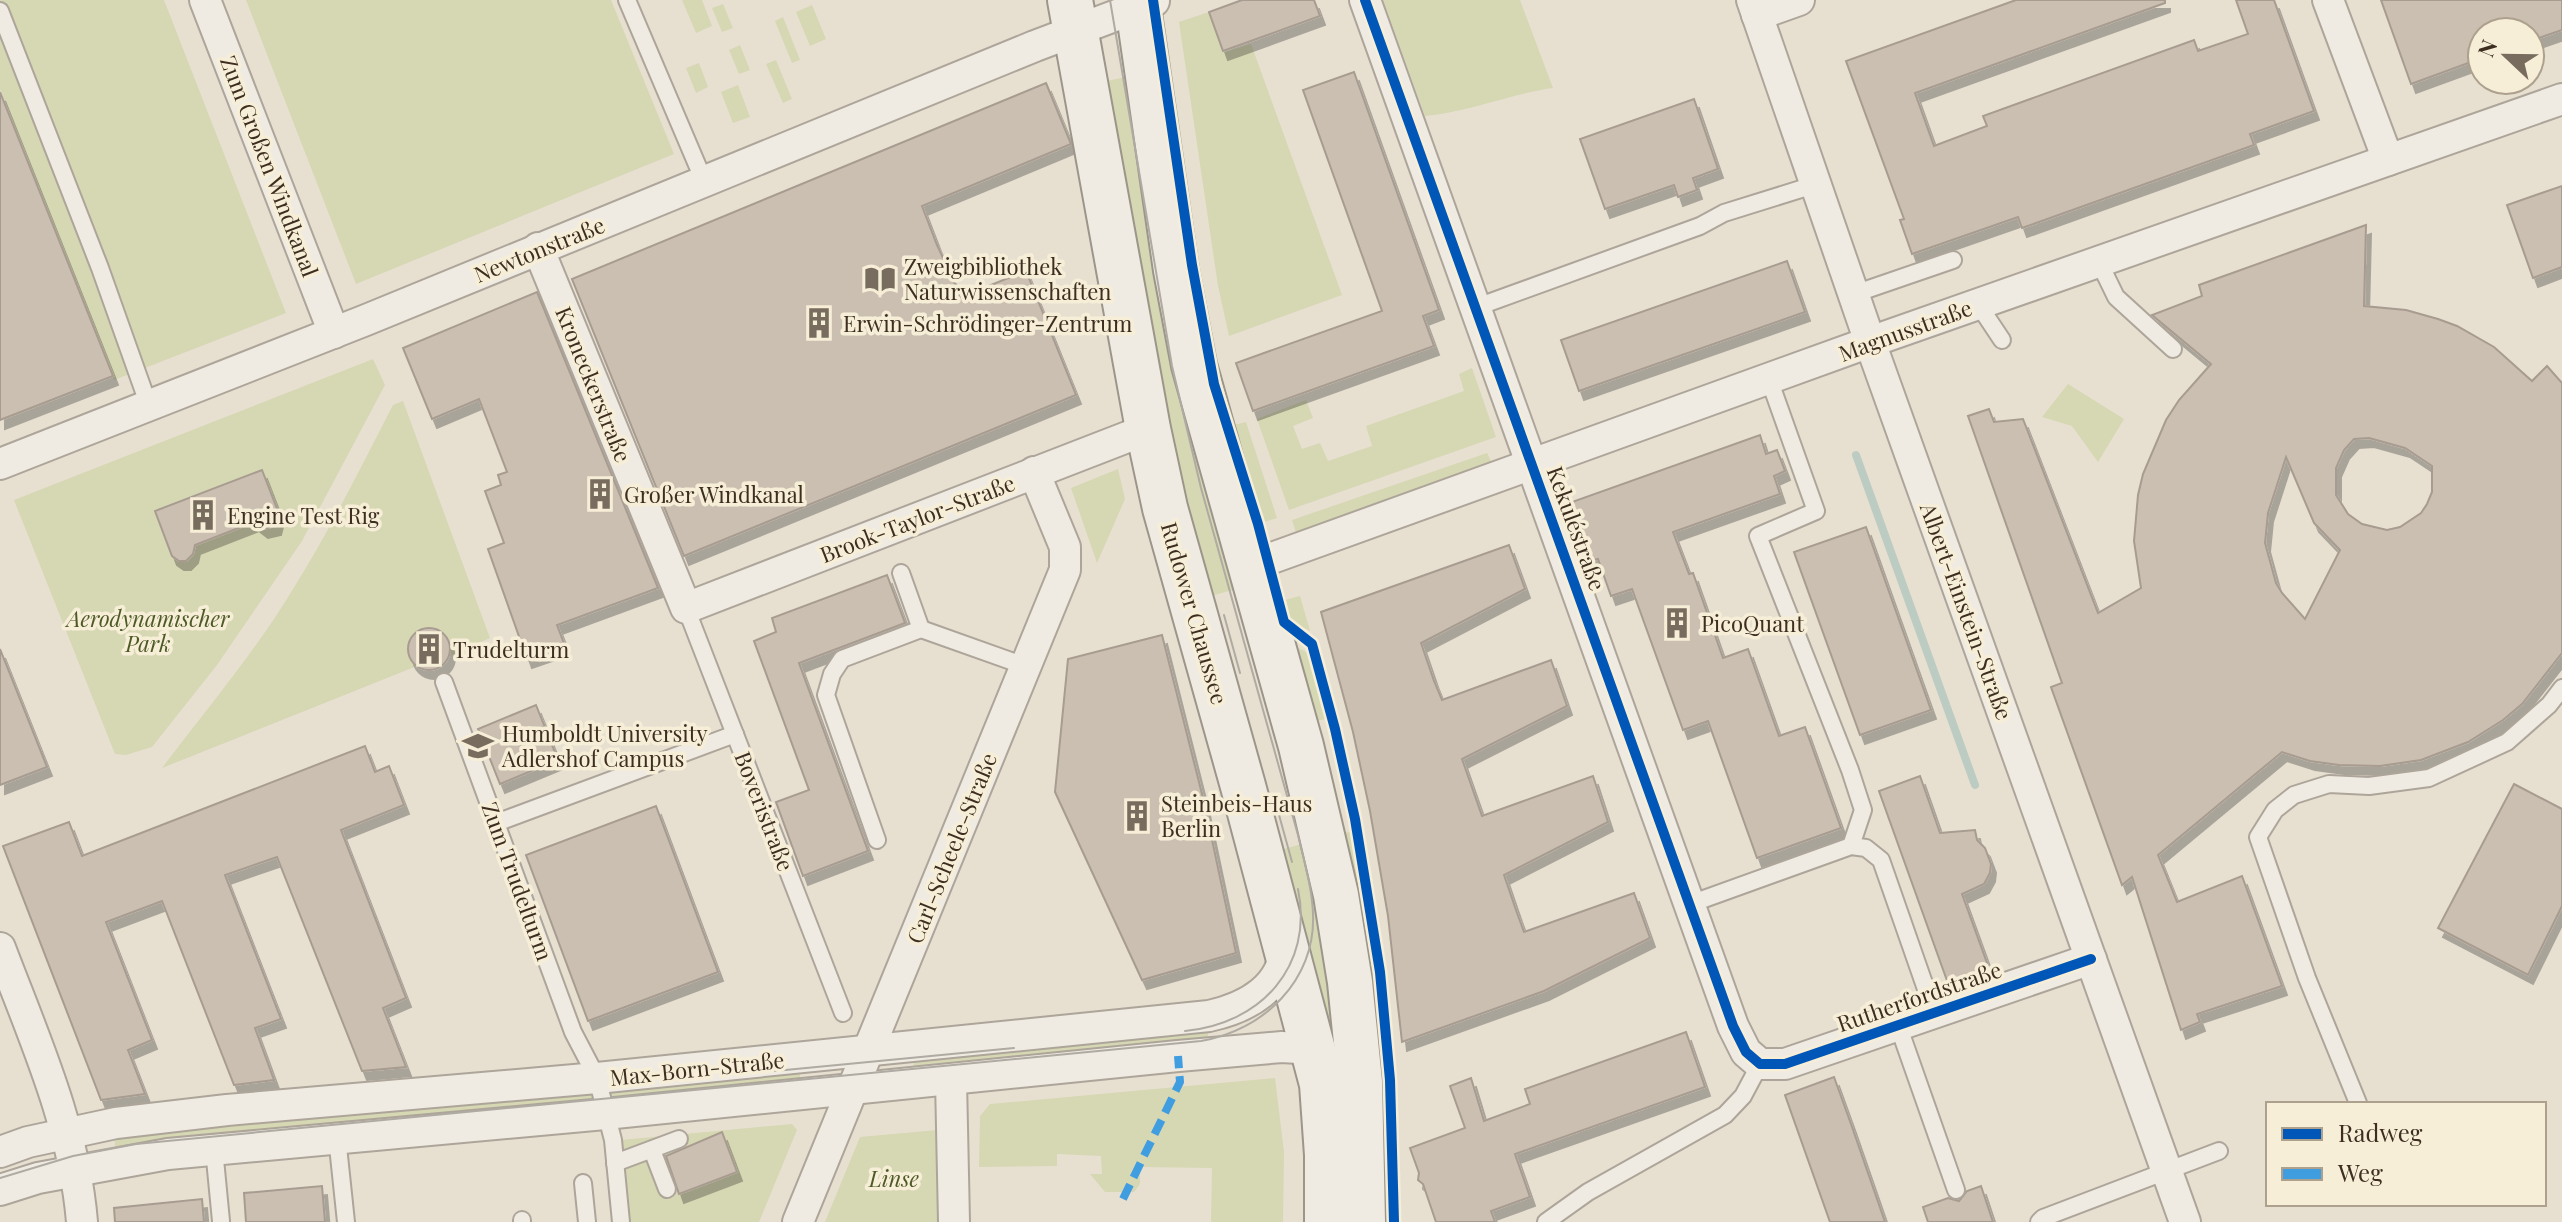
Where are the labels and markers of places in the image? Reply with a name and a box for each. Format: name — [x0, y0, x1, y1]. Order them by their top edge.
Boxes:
place label: Zweigbibliothek Naturwissenschaften — [904, 251, 1111, 306]
library icon: Zweigbibliothek Naturwissenschaften — [863, 262, 897, 296]
building icon: Erwin-Schrödinger-Zentrum — [802, 306, 836, 340]
place label: Erwin-Schrödinger-Zentrum — [843, 308, 1133, 338]
building icon: Großer Windkanal — [583, 477, 617, 511]
place label: Großer Windkanal — [624, 479, 804, 509]
building icon: Engine Test Rig — [186, 498, 220, 532]
place label: Engine Test Rig — [227, 500, 380, 530]
building icon: PicoQuant — [1660, 606, 1694, 640]
place label: PicoQuant — [1701, 608, 1805, 638]
building icon: Trudelturm — [412, 632, 446, 666]
place label: Trudelturm — [453, 634, 570, 664]
place label: Humboldt University Adlershof Campus — [501, 718, 708, 773]
school or university icon: Humboldt University Adlershof Campus — [461, 729, 495, 763]
place label: Steinbeis-Haus Berlin — [1161, 788, 1312, 843]
building icon: Steinbeis-Haus Berlin — [1120, 799, 1154, 833]

